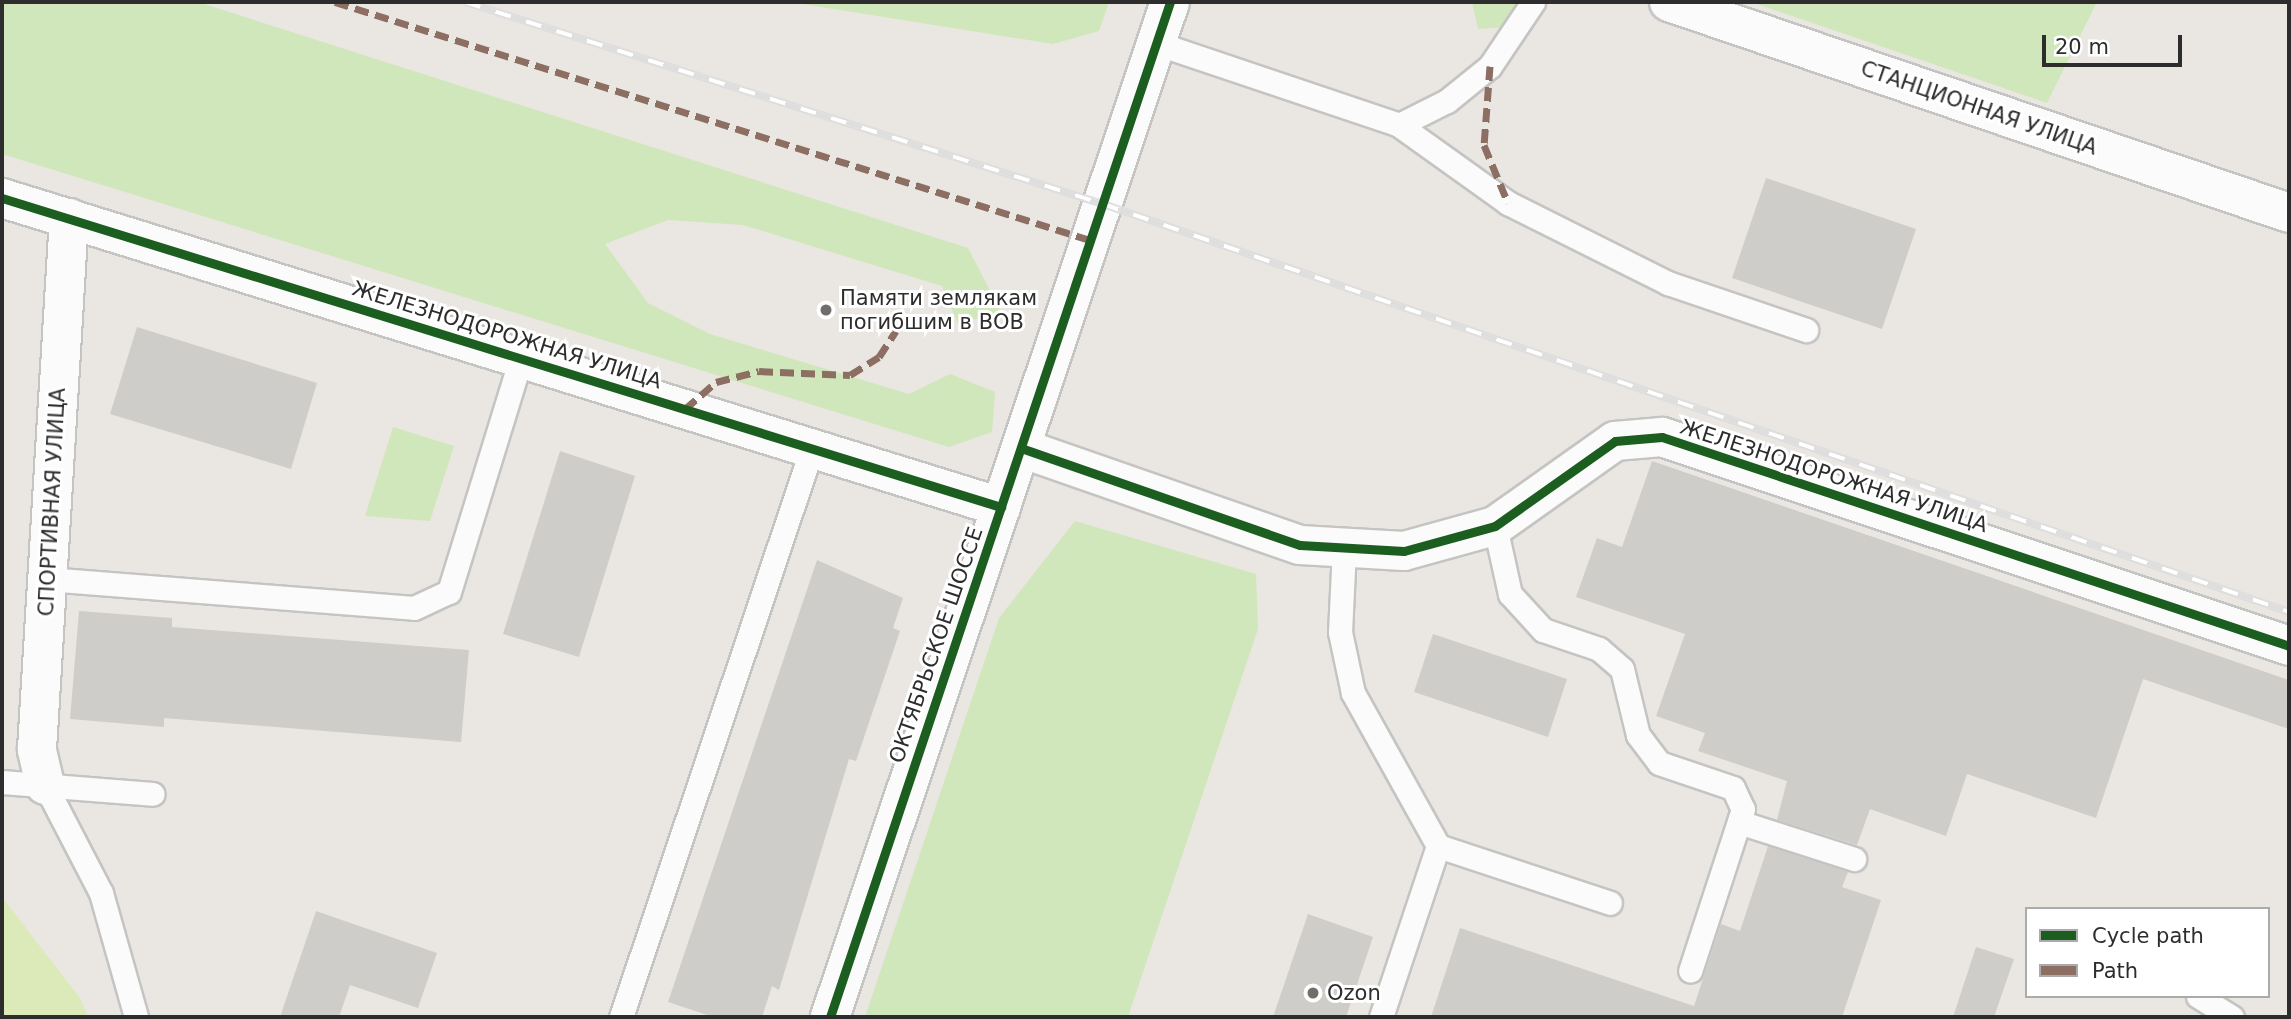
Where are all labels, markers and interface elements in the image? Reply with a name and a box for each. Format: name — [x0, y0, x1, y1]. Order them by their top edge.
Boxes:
scale bar — [2046, 21, 2186, 65]
text: 20 m — [2055, 35, 2109, 59]
street label: СТАНЦИОННАЯ УЛИЦА — [1857, 56, 2101, 160]
street label: ЖЕЛЕЗНОДОРОЖНАЯ УЛИЦА — [349, 276, 665, 394]
place label: Памяти землякам погибшим в ВОВ — [840, 285, 1037, 335]
marker: Памяти землякам погибшим в ВОВ — [818, 302, 834, 318]
street label: СПОРТИВНАЯ УЛИЦА — [33, 387, 71, 617]
street label: ЖЕЛЕЗНОДОРОЖНАЯ УЛИЦА — [1677, 414, 1991, 538]
street label: ОКТЯБРЬСКОЕ ШОССЕ — [884, 524, 988, 766]
legend — [2025, 907, 2270, 998]
text: Cycle path — [2092, 924, 2204, 948]
text: Path — [2092, 959, 2138, 983]
place label: Ozon — [1327, 980, 1381, 1006]
marker: Ozon — [1305, 985, 1321, 1001]

